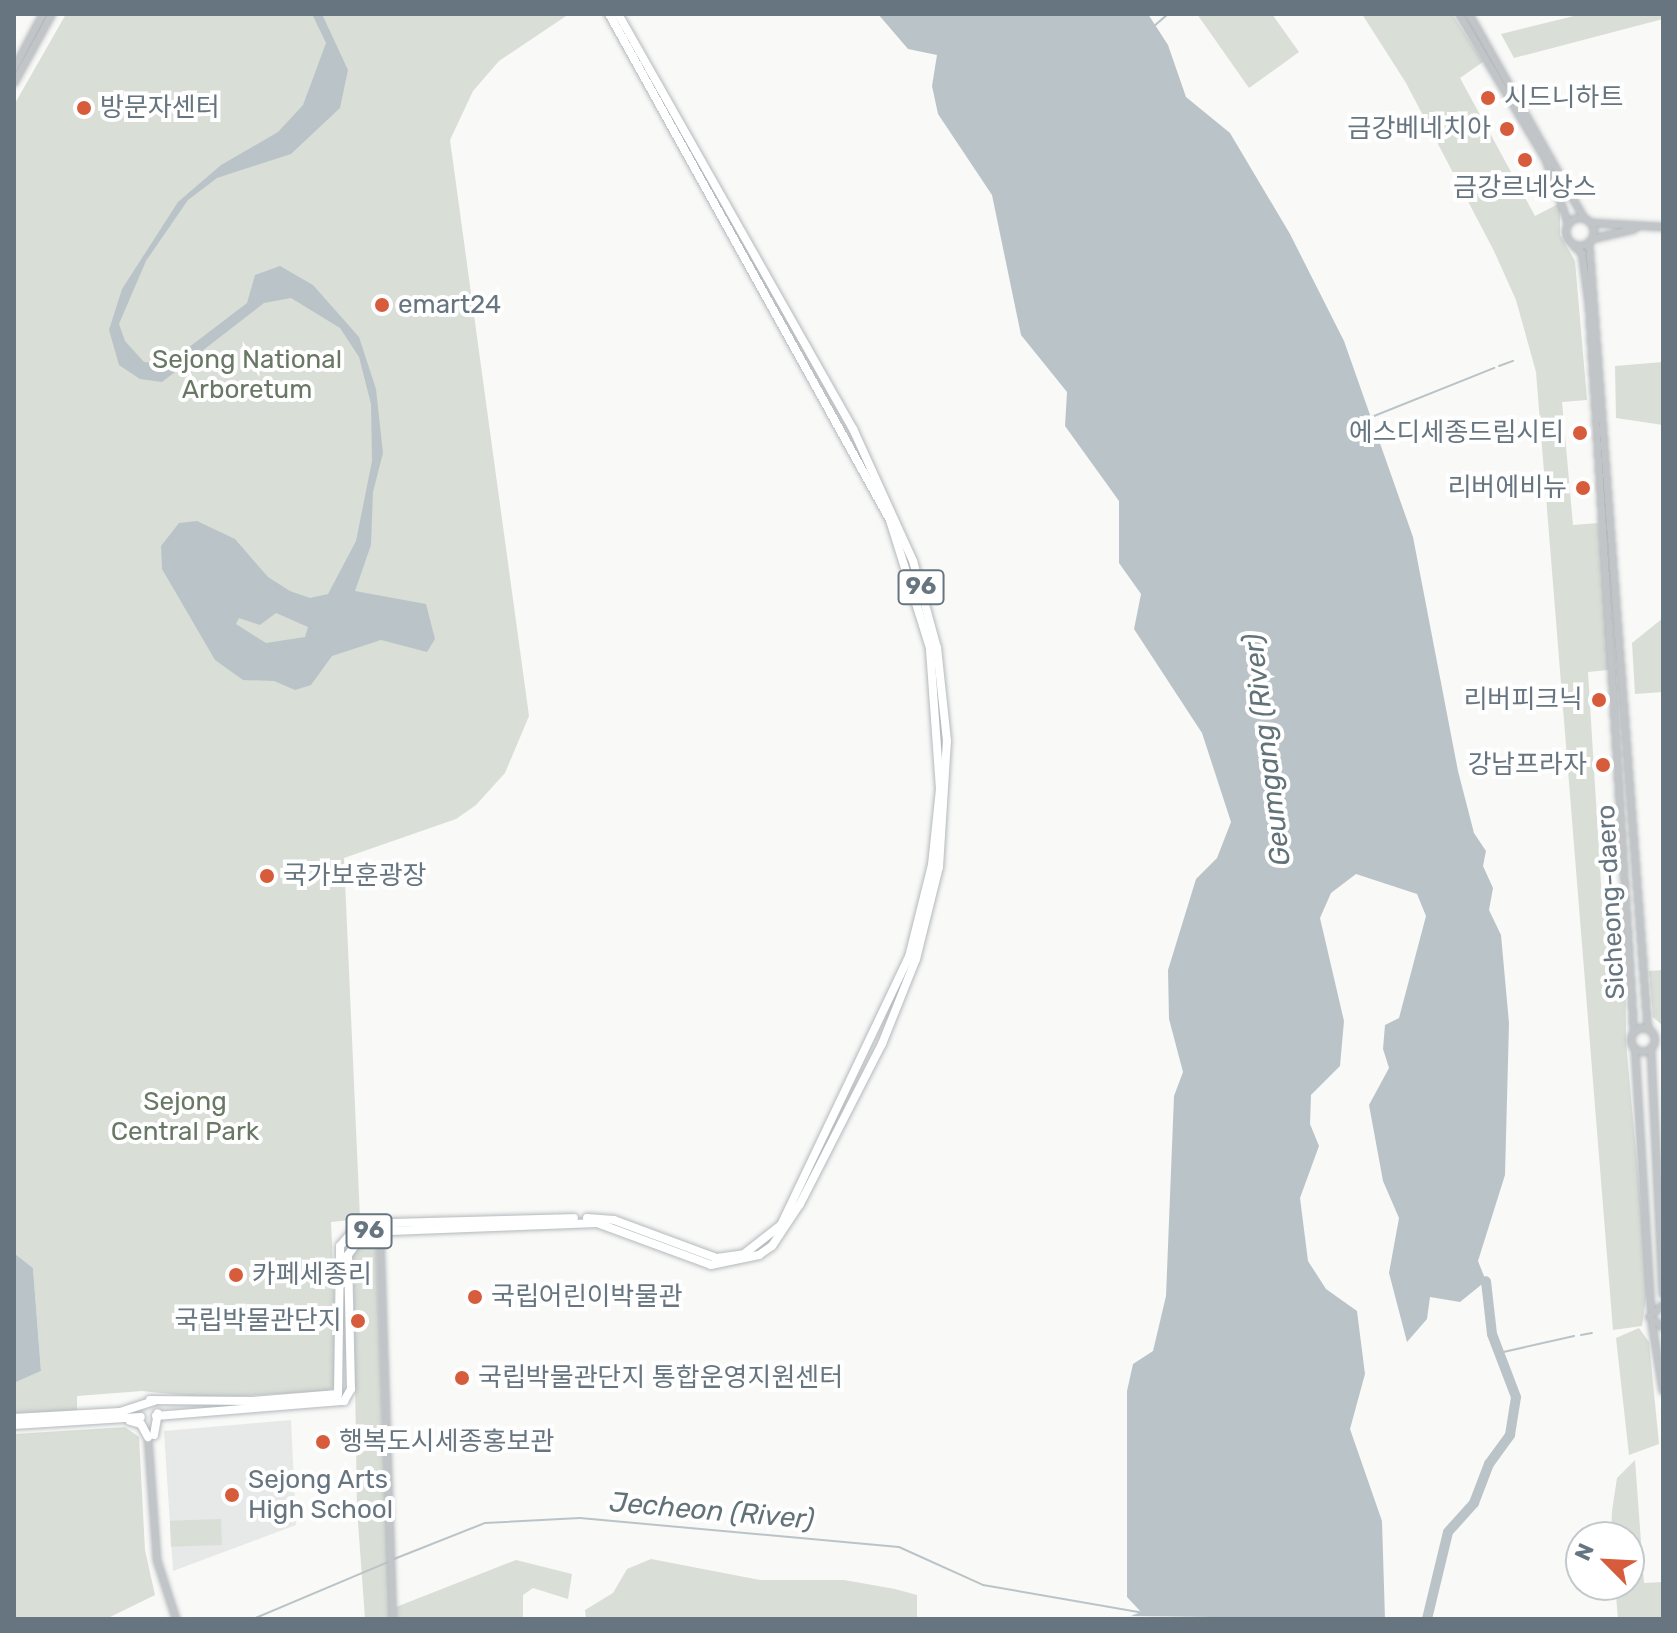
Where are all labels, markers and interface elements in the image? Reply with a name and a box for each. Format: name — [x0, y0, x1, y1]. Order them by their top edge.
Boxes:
place label: 시드니하트 — [1504, 82, 1624, 114]
marker: 시드니하트 — [1479, 89, 1497, 107]
place label: 방문자센터 — [100, 92, 220, 124]
marker: 방문자센터 — [75, 99, 93, 117]
place label: 금강베네치아 — [1347, 113, 1491, 145]
marker: 금강베네치아 — [1498, 120, 1516, 138]
marker: 금강르네상스 — [1516, 151, 1534, 169]
place label: 금강르네상스 — [1453, 172, 1597, 204]
place label: emart24 — [398, 289, 501, 321]
marker: emart24 — [373, 296, 391, 314]
park label: Sejong National Arboretum — [152, 344, 342, 406]
place label: 에스디세종드림시티 — [1349, 417, 1564, 449]
marker: 에스디세종드림시티 — [1571, 424, 1589, 442]
place label: 리버에비뉴 — [1447, 472, 1567, 504]
marker: 리버에비뉴 — [1574, 479, 1592, 497]
road number: 96 — [897, 567, 945, 607]
water label: Geumgang (River) — [1236, 632, 1298, 868]
place label: 리버피크닉 — [1463, 684, 1583, 716]
marker: 리버피크닉 — [1590, 691, 1608, 709]
place label: 강남프라자 — [1467, 749, 1587, 781]
marker: 강남프라자 — [1594, 756, 1612, 774]
street label: Sicheong-daero — [1590, 804, 1632, 1000]
place label: 국가보훈광장 — [283, 860, 427, 892]
marker: 국가보훈광장 — [258, 867, 276, 885]
park label: Sejong Central Park — [111, 1086, 259, 1148]
road number: 96 — [345, 1211, 393, 1251]
place label: 카페세종리 — [252, 1259, 372, 1291]
marker: 카페세종리 — [227, 1266, 245, 1284]
place label: 국립어린이박물관 — [491, 1281, 682, 1313]
marker: 국립어린이박물관 — [466, 1288, 484, 1306]
place label: 국립박물관단지 — [175, 1305, 342, 1337]
marker: 국립박물관단지 — [349, 1312, 367, 1330]
place label: 국립박물관단지 통합운영지원센터 — [478, 1362, 843, 1394]
marker: 국립박물관단지 통합운영지원센터 — [453, 1369, 471, 1387]
place label: 행복도시세종홍보관 — [339, 1426, 554, 1458]
marker: 행복도시세종홍보관 — [314, 1433, 332, 1451]
place label: Sejong Arts High School — [248, 1464, 393, 1526]
water label: Jecheon (River) — [608, 1485, 816, 1537]
marker: Sejong Arts High School — [223, 1486, 241, 1504]
north arrow — [1565, 1521, 1645, 1601]
text: N — [1569, 1539, 1600, 1565]

